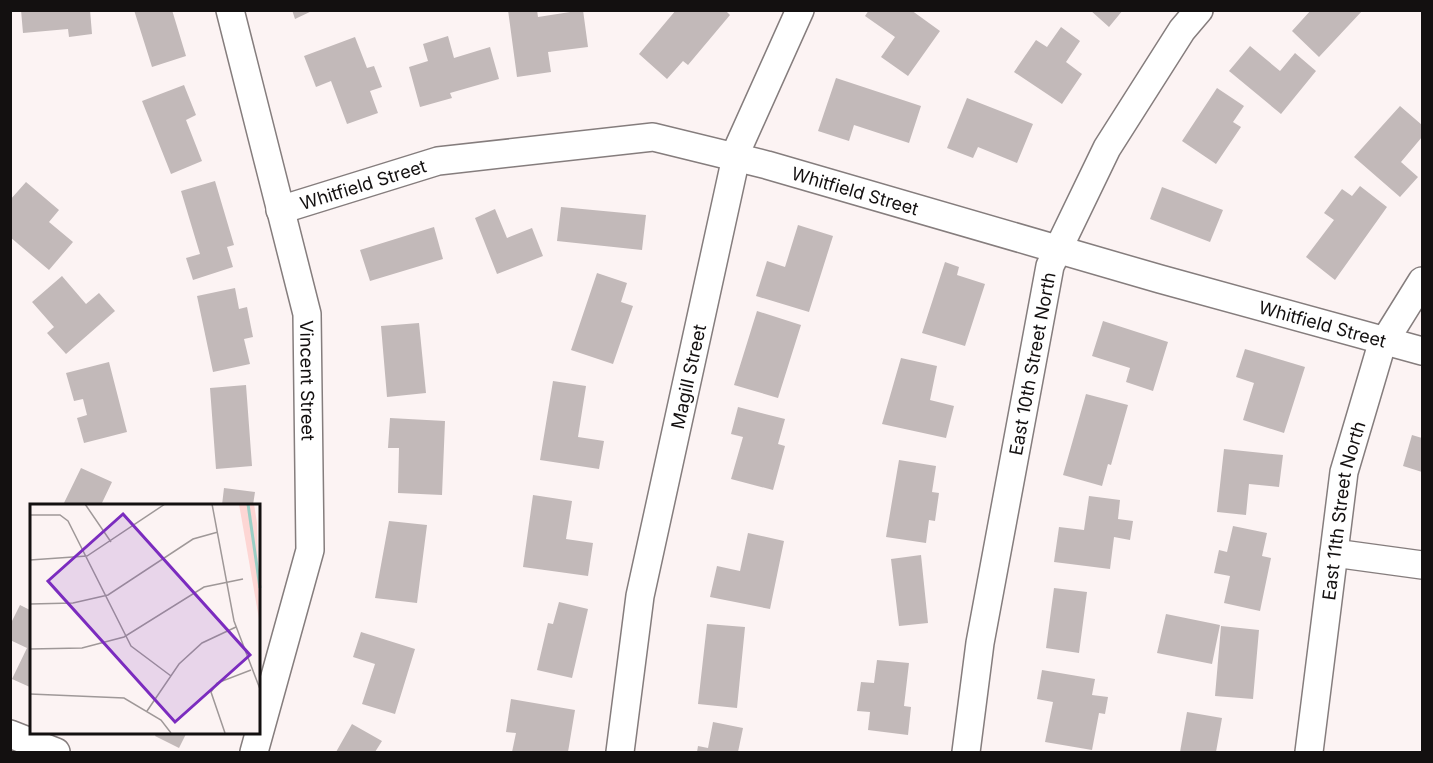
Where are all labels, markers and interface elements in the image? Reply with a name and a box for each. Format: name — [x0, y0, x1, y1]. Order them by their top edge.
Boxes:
street label: Whitfield Street — [297, 155, 429, 214]
street label: Whitfield Street — [789, 162, 921, 219]
street label: East 10th Street North — [1005, 270, 1059, 457]
street label: Whitfield Street — [1257, 296, 1389, 351]
street label: Vincent Street — [297, 320, 319, 441]
street label: Magill Street — [666, 322, 710, 431]
street label: East 11th Street North — [1318, 418, 1369, 601]
inset map — [30, 504, 260, 733]

